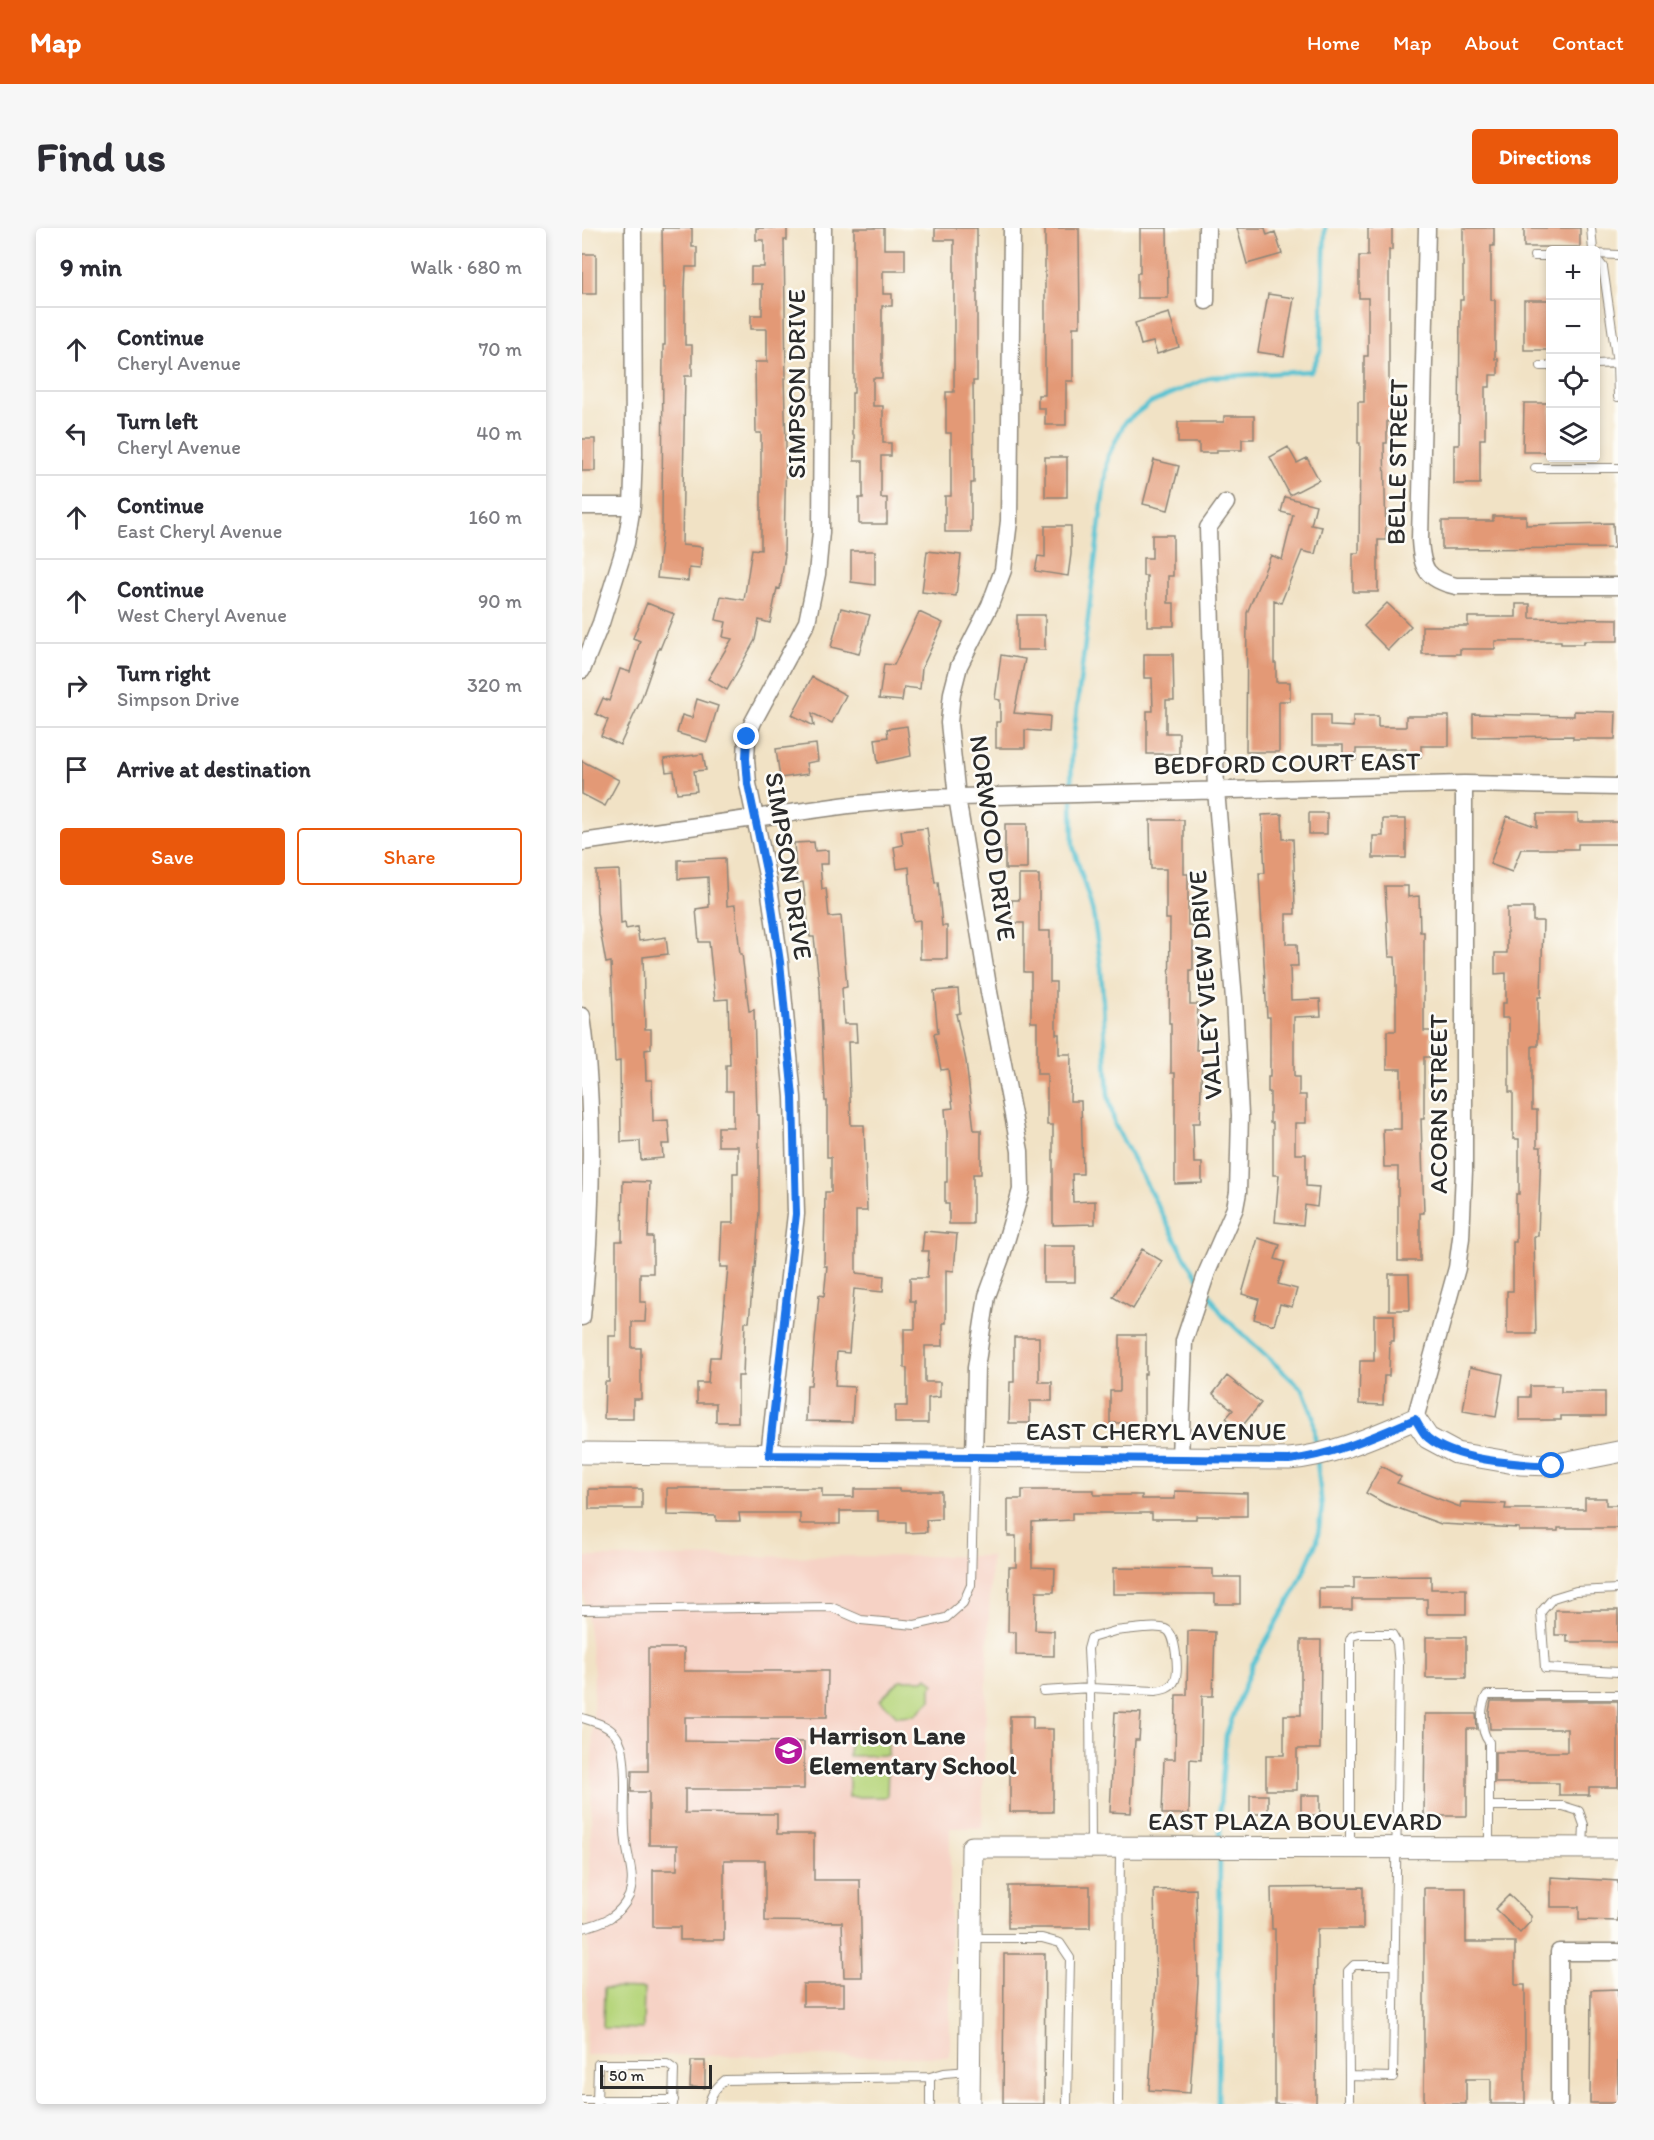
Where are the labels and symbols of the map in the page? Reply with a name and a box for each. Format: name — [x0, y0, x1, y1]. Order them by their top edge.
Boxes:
street label: SIMPSON DRIVE — [780, 289, 812, 479]
street label: BELLE STREET — [1380, 378, 1414, 545]
route end — [733, 723, 759, 749]
street label: NORWOOD DRIVE — [963, 733, 1023, 943]
street label: BEDFORD COURT EAST — [1153, 745, 1421, 781]
street label: SIMPSON DRIVE — [758, 770, 820, 962]
street label: VALLEY VIEW DRIVE — [1181, 869, 1229, 1101]
street label: ACORN STREET — [1422, 1014, 1454, 1194]
street label: EAST CHERYL AVENUE — [1026, 1415, 1286, 1447]
route start — [1538, 1452, 1564, 1478]
place label: Harrison Lane Elementary School — [809, 1719, 1017, 1781]
school or university icon: Harrison Lane Elementary School — [772, 1734, 804, 1766]
street label: EAST PLAZA BOULEVARD — [1148, 1805, 1442, 1837]
scale bar — [600, 2062, 712, 2090]

